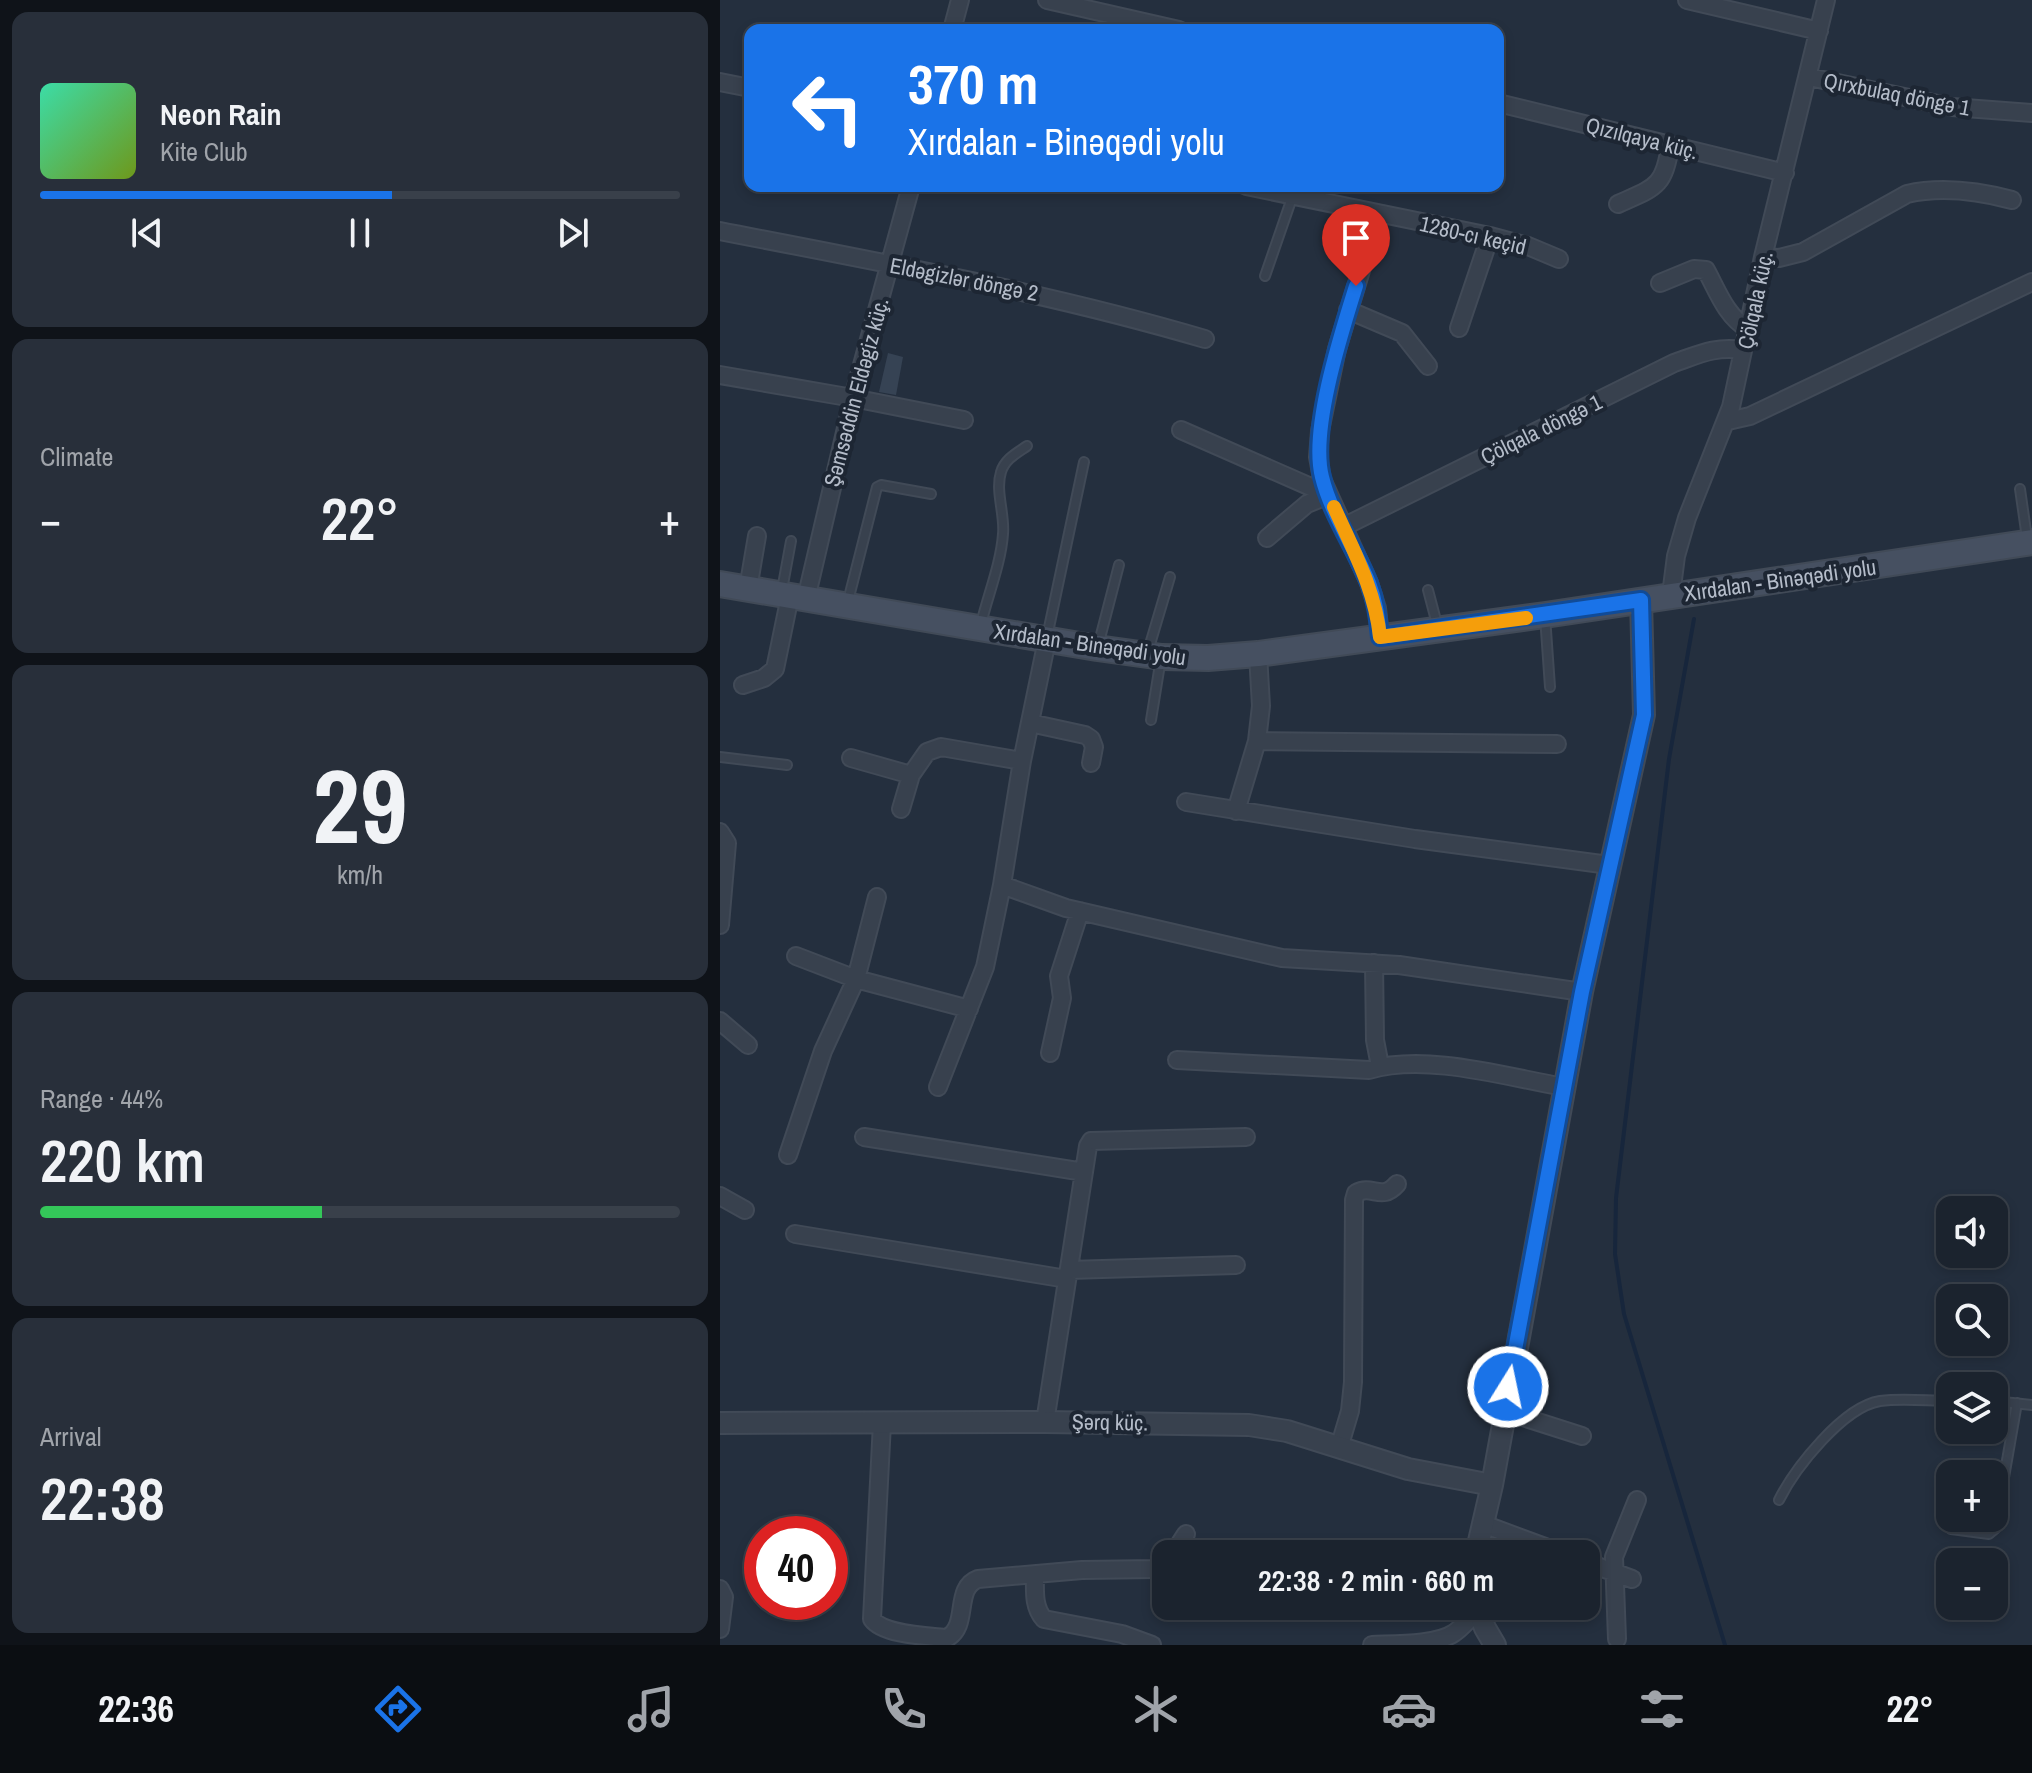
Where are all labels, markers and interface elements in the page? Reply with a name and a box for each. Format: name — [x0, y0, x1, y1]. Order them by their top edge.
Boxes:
text: 370 m — [908, 46, 1038, 121]
icon: left — [776, 56, 880, 160]
street label: Qırxbulaq döngə 1 — [1821, 65, 1973, 123]
text: Neon Rain — [160, 94, 282, 134]
street label: Qızılqaya küç. — [1583, 110, 1701, 166]
text: Xırdalan - Binəqədi yolu — [908, 118, 1225, 166]
text: Kite Club — [160, 134, 248, 169]
pin — [1322, 204, 1390, 286]
street label: 1280-cı keçid — [1417, 208, 1529, 262]
icon: previous — [125, 211, 169, 255]
icon: pause — [338, 211, 382, 255]
icon: next — [551, 211, 595, 255]
icon: arrive — [1334, 216, 1378, 260]
street label: Çölqala küç. — [1730, 248, 1780, 352]
street label: Eldəgizlər döngə 2 — [887, 250, 1041, 308]
street label: Şəmsəddin Eldəgiz küç. — [816, 294, 896, 490]
street label: Çölqala döngə 1 — [1475, 387, 1607, 471]
text: Climate — [40, 439, 113, 474]
text: 22° — [321, 478, 399, 559]
text: − — [40, 489, 61, 549]
text: + — [659, 489, 680, 549]
street label: Xırdalan - Binəqədi yolu — [1682, 552, 1878, 608]
street label: Xırdalan - Binəqədi yolu — [992, 616, 1188, 672]
text: 29 — [313, 735, 407, 875]
text: km/h — [337, 857, 383, 892]
text: Range · 44% — [40, 1081, 163, 1116]
text: 220 km — [40, 1120, 205, 1201]
map controls — [1936, 1196, 2008, 1620]
button: sound — [1936, 1196, 2008, 1268]
button: search — [1936, 1284, 2008, 1356]
position arrow — [1466, 1345, 1550, 1429]
button: layers — [1936, 1372, 2008, 1444]
street label: Şərq küç. — [1072, 1406, 1148, 1438]
text: Arrival — [40, 1419, 102, 1454]
text: 22:38 — [40, 1458, 165, 1539]
button: + — [1936, 1460, 2008, 1532]
speed limit sign: 40 — [744, 1516, 848, 1620]
button: − — [1936, 1548, 2008, 1620]
text: 22:38 · 2 min · 660 m — [1258, 1560, 1494, 1600]
icon: directions — [370, 1681, 426, 1737]
icon: music — [623, 1681, 679, 1737]
icon: phone — [876, 1681, 932, 1737]
icon: climate — [1128, 1681, 1184, 1737]
icon: car — [1381, 1681, 1437, 1737]
icon: filters — [1634, 1681, 1690, 1737]
text: 22:36 — [98, 1685, 174, 1733]
text: 22° — [1886, 1685, 1934, 1733]

